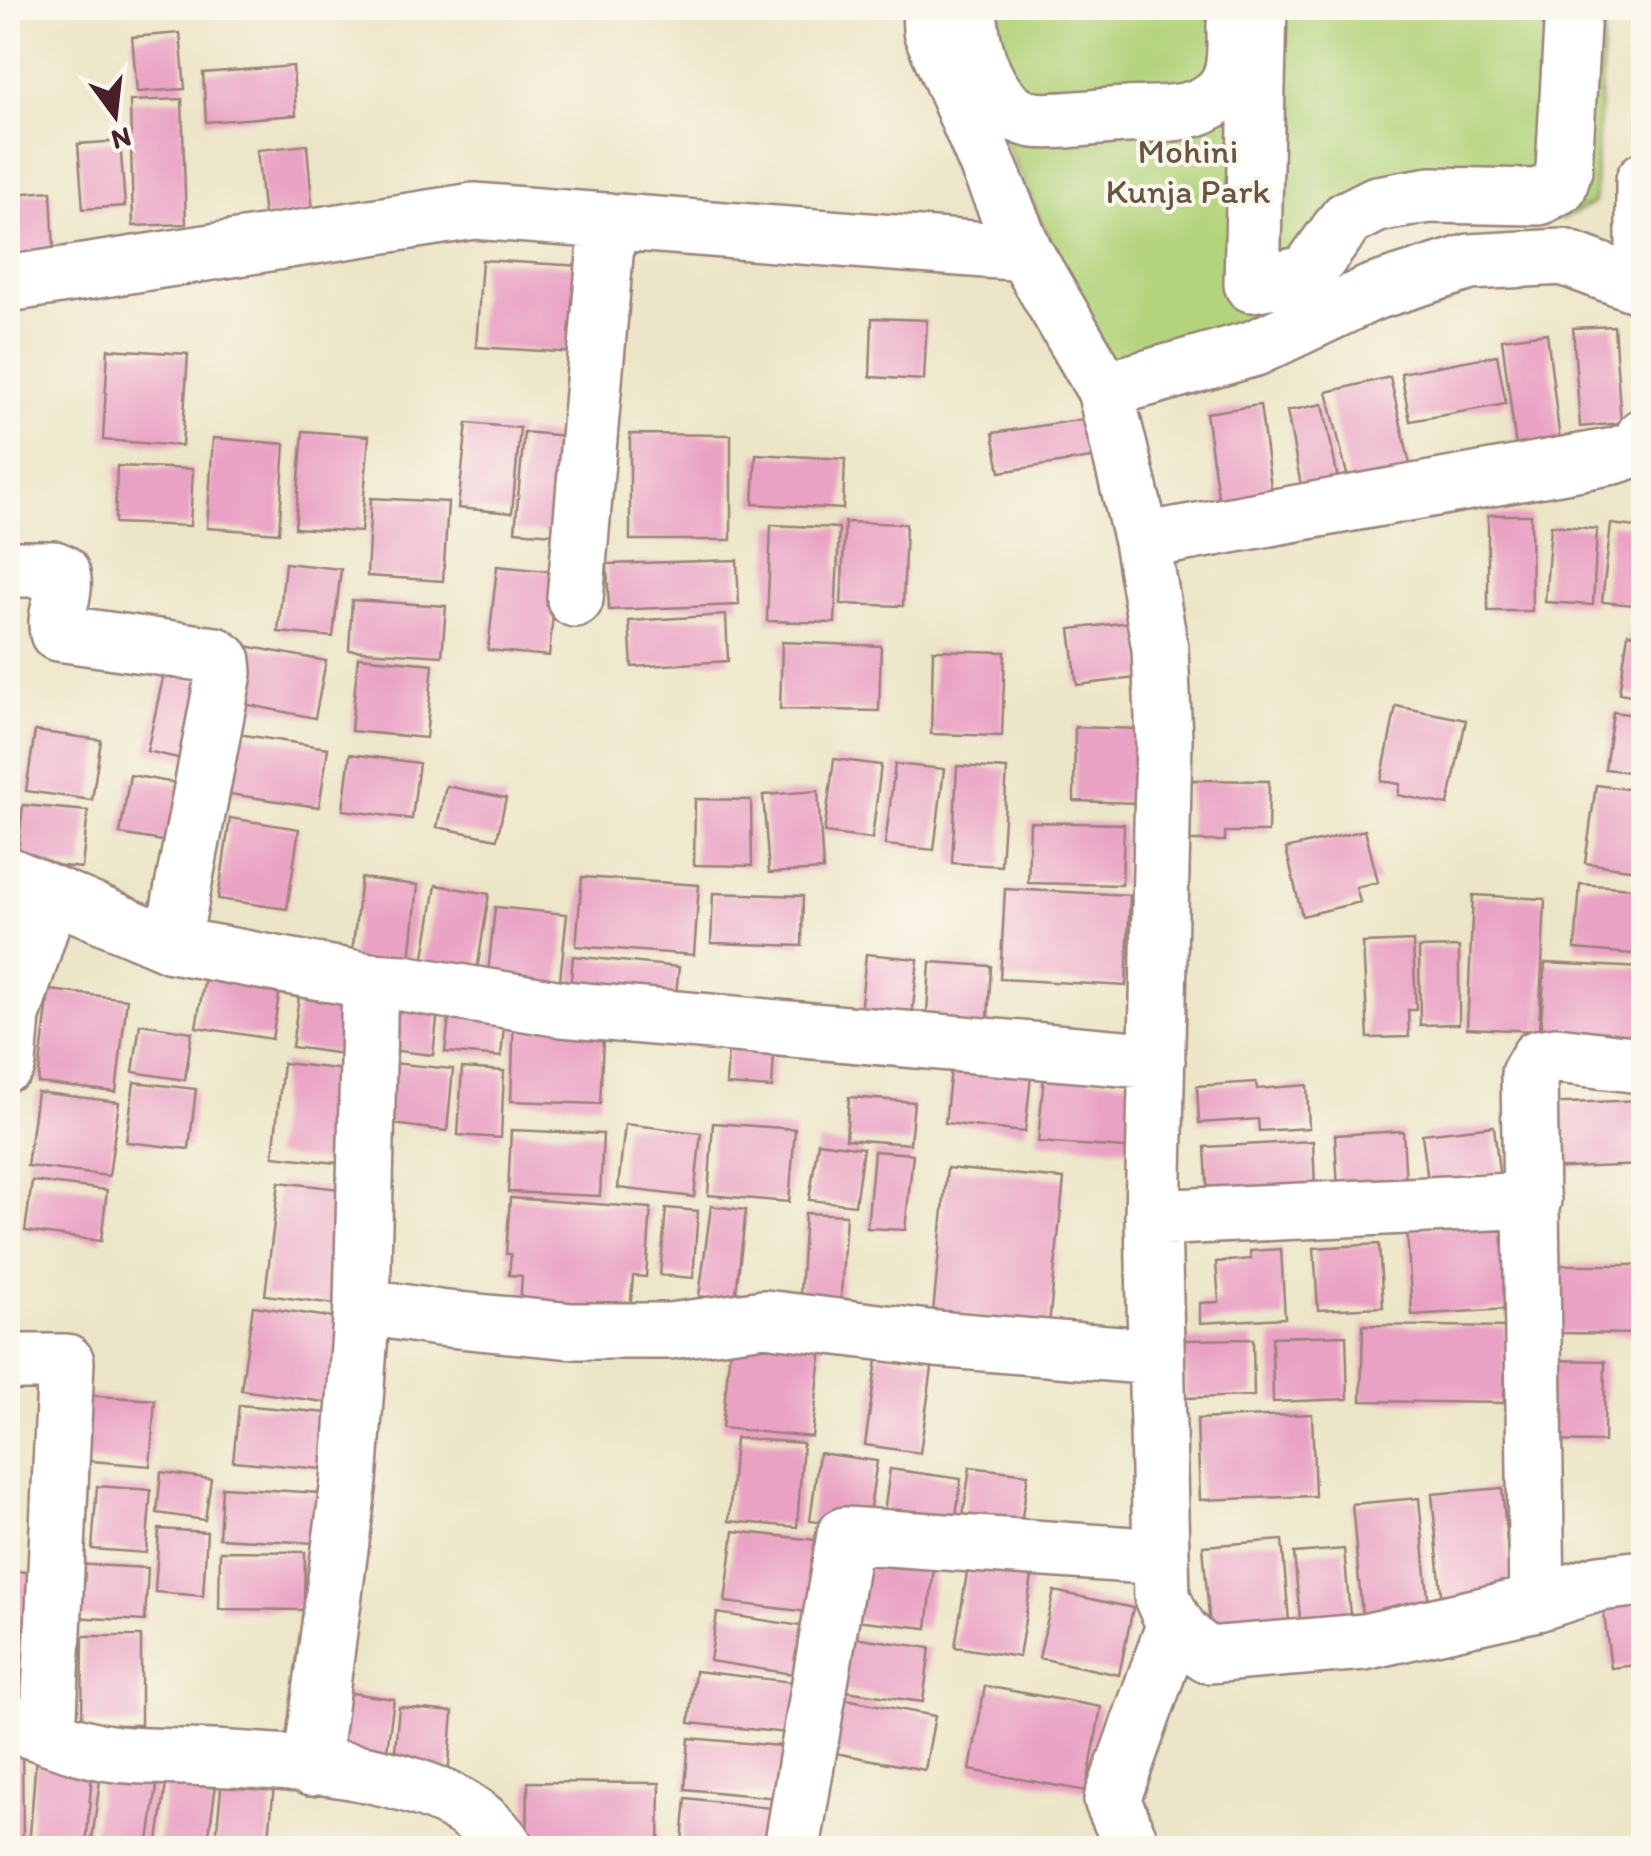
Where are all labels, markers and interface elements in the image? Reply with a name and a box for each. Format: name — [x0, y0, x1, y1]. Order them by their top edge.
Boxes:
north arrow — [65, 65, 165, 165]
text: N — [108, 120, 135, 158]
park label: Mohini Kunja Park — [1106, 130, 1270, 212]

